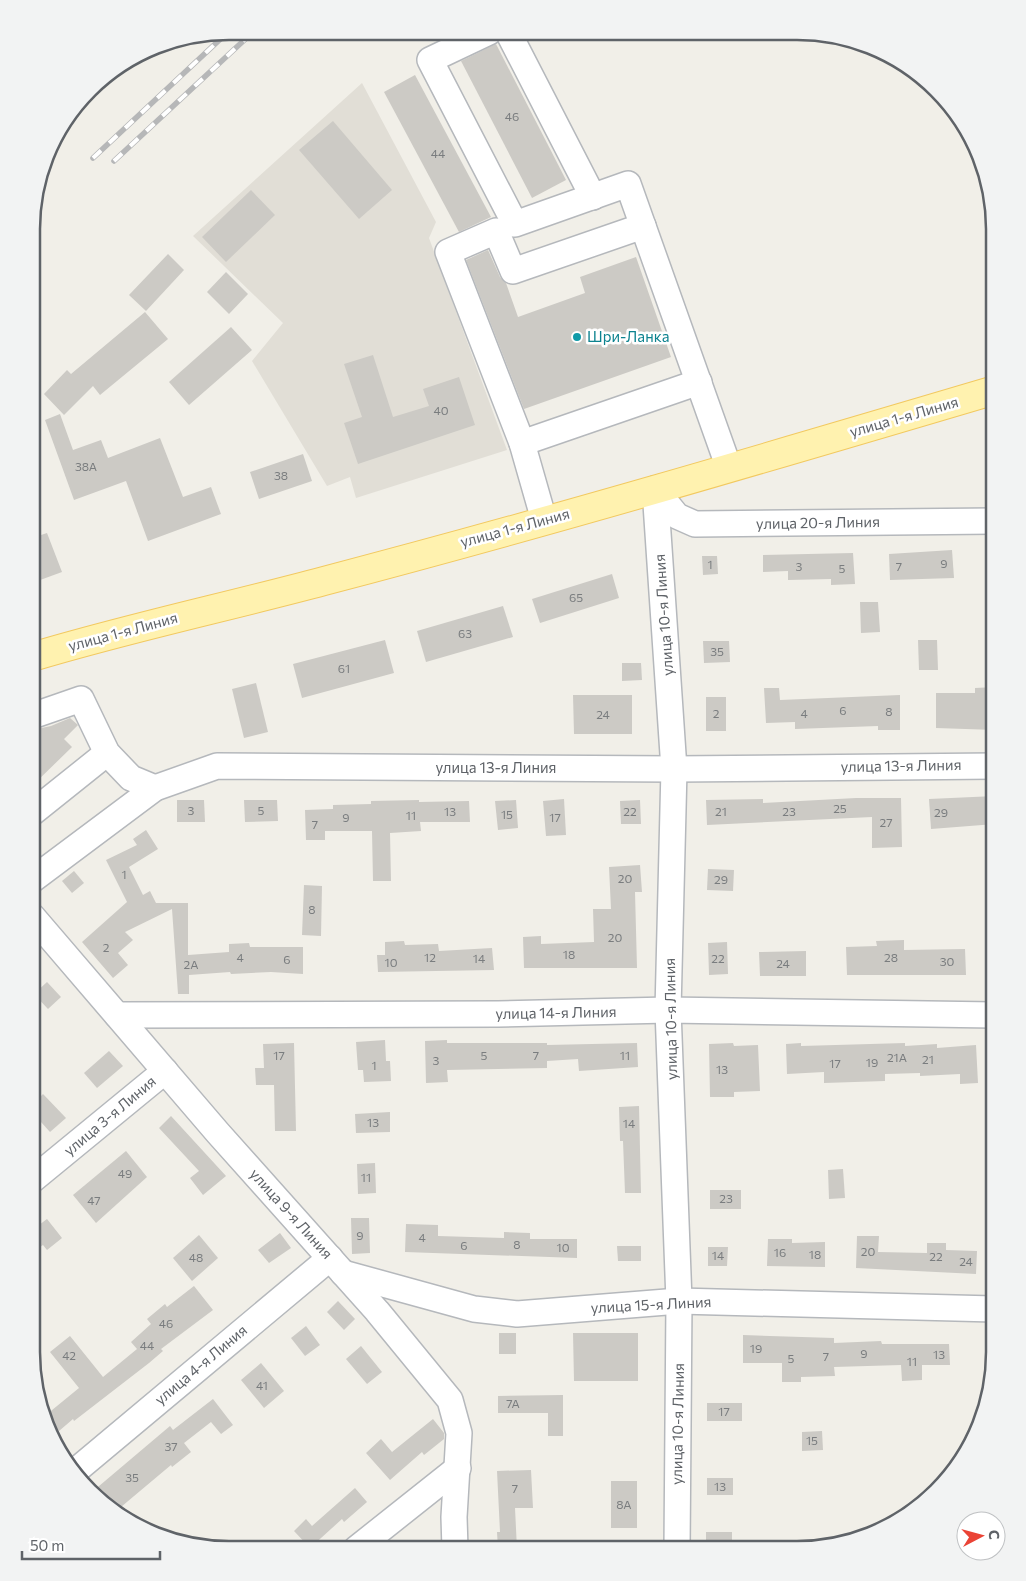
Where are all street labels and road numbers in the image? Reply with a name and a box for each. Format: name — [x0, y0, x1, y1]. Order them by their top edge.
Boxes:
street label: улица 1-я Линия — [847, 392, 960, 440]
street label: улица 1-я Линия — [458, 504, 571, 550]
street label: улица 20-я Линия — [756, 512, 880, 532]
street label: улица 10-я Линия — [650, 554, 676, 677]
street label: улица 1-я Линия — [66, 608, 179, 654]
street label: улица 13-я Линия — [840, 755, 962, 775]
street label: улица 13-я Линия — [436, 758, 556, 776]
street label: улица 10-я Линия — [660, 958, 680, 1080]
street label: улица 14-я Линия — [495, 1002, 617, 1022]
street label: улица 3-я Линия — [60, 1072, 159, 1159]
street label: улица 9-я Линия — [247, 1165, 337, 1262]
street label: улица 15-я Линия — [590, 1292, 712, 1316]
street label: улица 4-я Линия — [151, 1320, 250, 1408]
street label: улица 10-я Линия — [667, 1363, 687, 1485]

